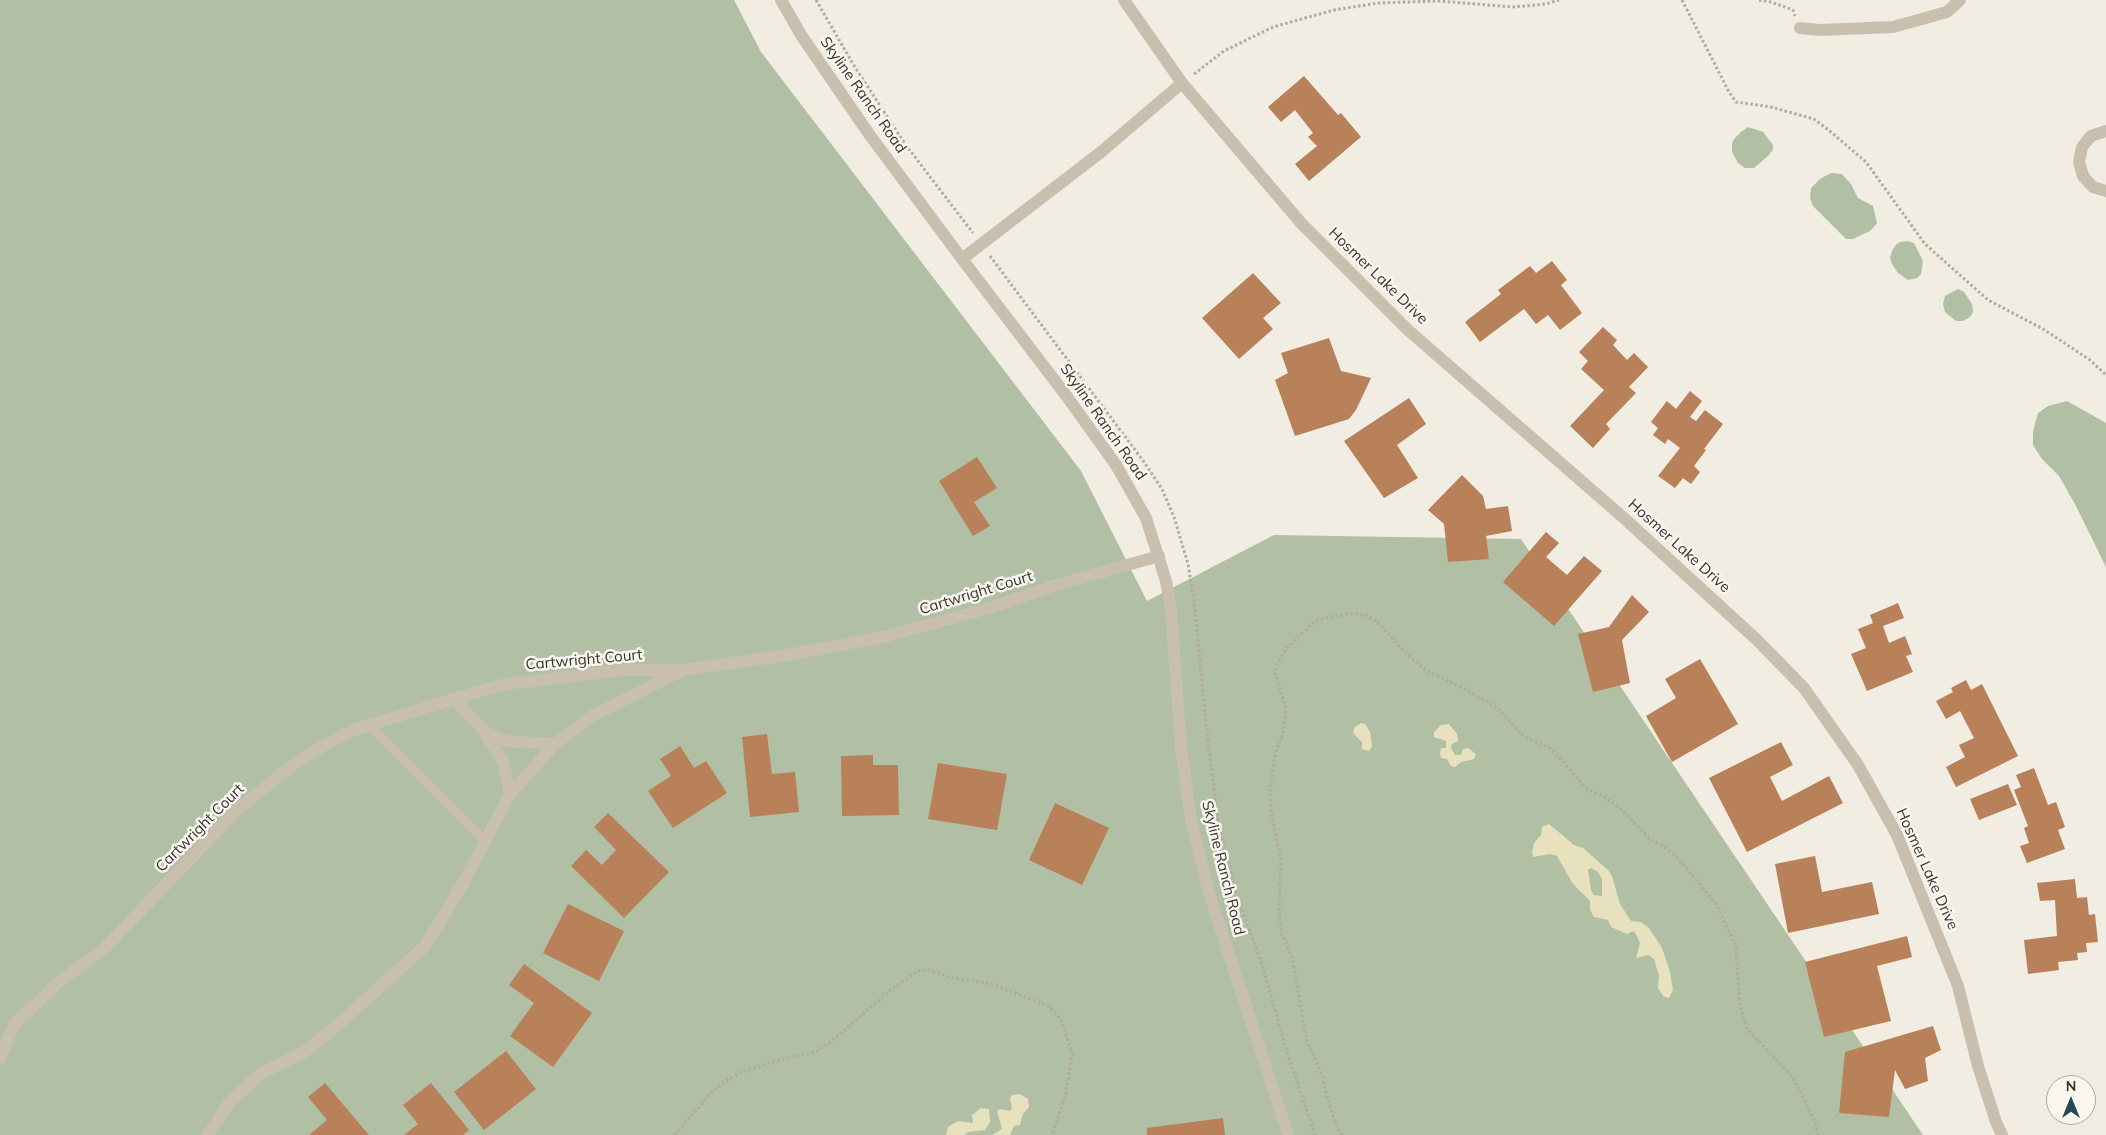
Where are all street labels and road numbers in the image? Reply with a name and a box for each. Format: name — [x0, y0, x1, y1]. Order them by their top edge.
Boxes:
street label: Skyline Ranch Road — [816, 33, 910, 157]
street label: Hosmer Lake Drive — [1325, 224, 1431, 328]
street label: Skyline Ranch Road — [1056, 360, 1150, 484]
street label: Hosmer Lake Drive — [1624, 495, 1734, 597]
street label: Cartwright Court — [917, 567, 1035, 619]
street label: Cartwright Court — [525, 646, 643, 674]
street label: Cartwright Court — [152, 780, 248, 876]
street label: Skyline Ranch Road — [1198, 799, 1248, 937]
street label: Hosmer Lake Drive — [1892, 805, 1962, 933]

